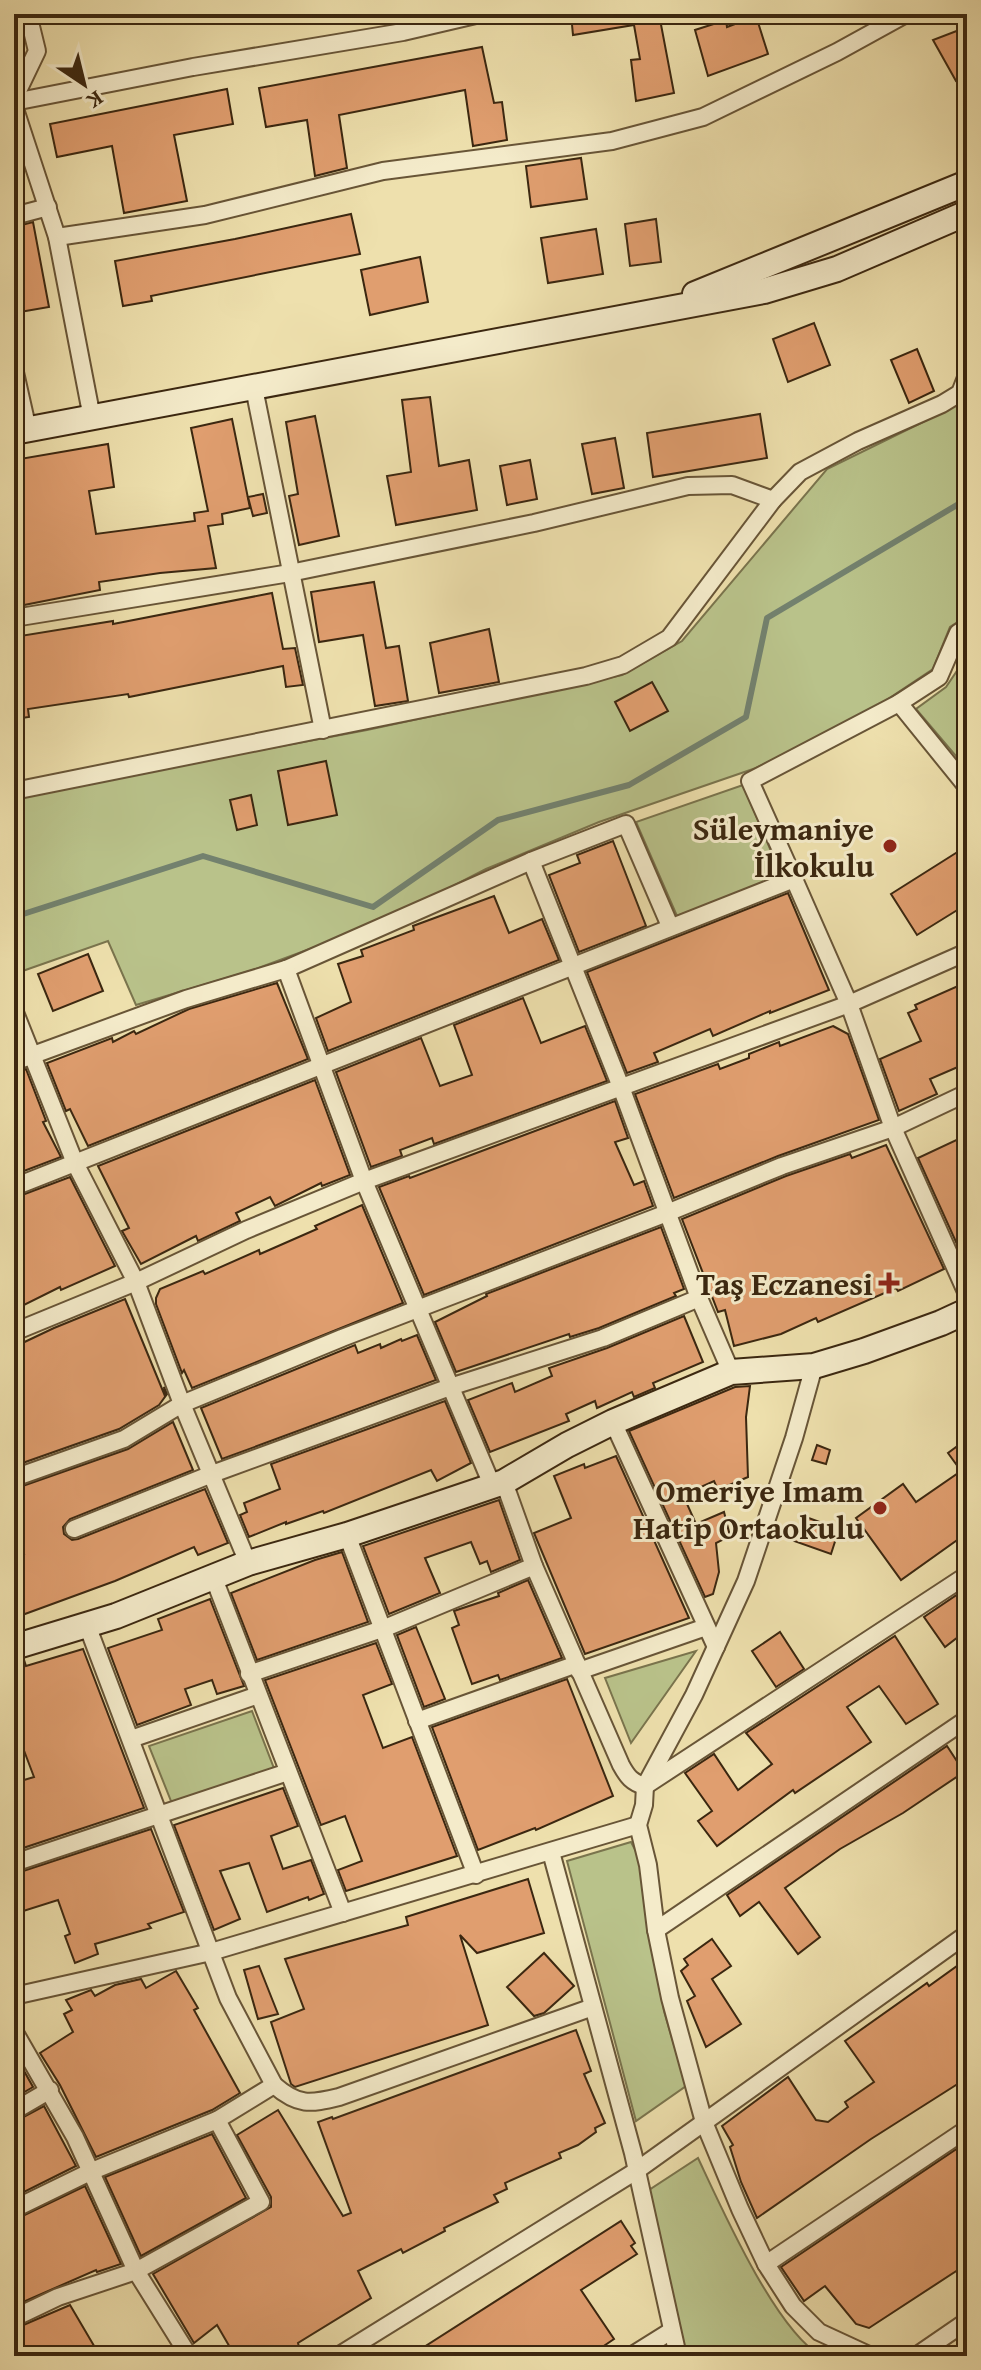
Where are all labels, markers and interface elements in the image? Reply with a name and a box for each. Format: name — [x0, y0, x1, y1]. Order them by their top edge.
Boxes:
north arrow — [44, 44, 124, 124]
text: K — [81, 83, 110, 118]
place label: Süleymaniye İlkokulu — [693, 805, 875, 889]
marker: Süleymaniye İlkokulu — [881, 837, 899, 855]
place label: Taş Eczanesi — [696, 1260, 873, 1307]
marker: Taş Eczanesi — [880, 1274, 898, 1292]
place label: Omeriye Imam Hatip Ortaokulu — [633, 1467, 865, 1551]
marker: Omeriye Imam Hatip Ortaokulu — [871, 1499, 889, 1517]

